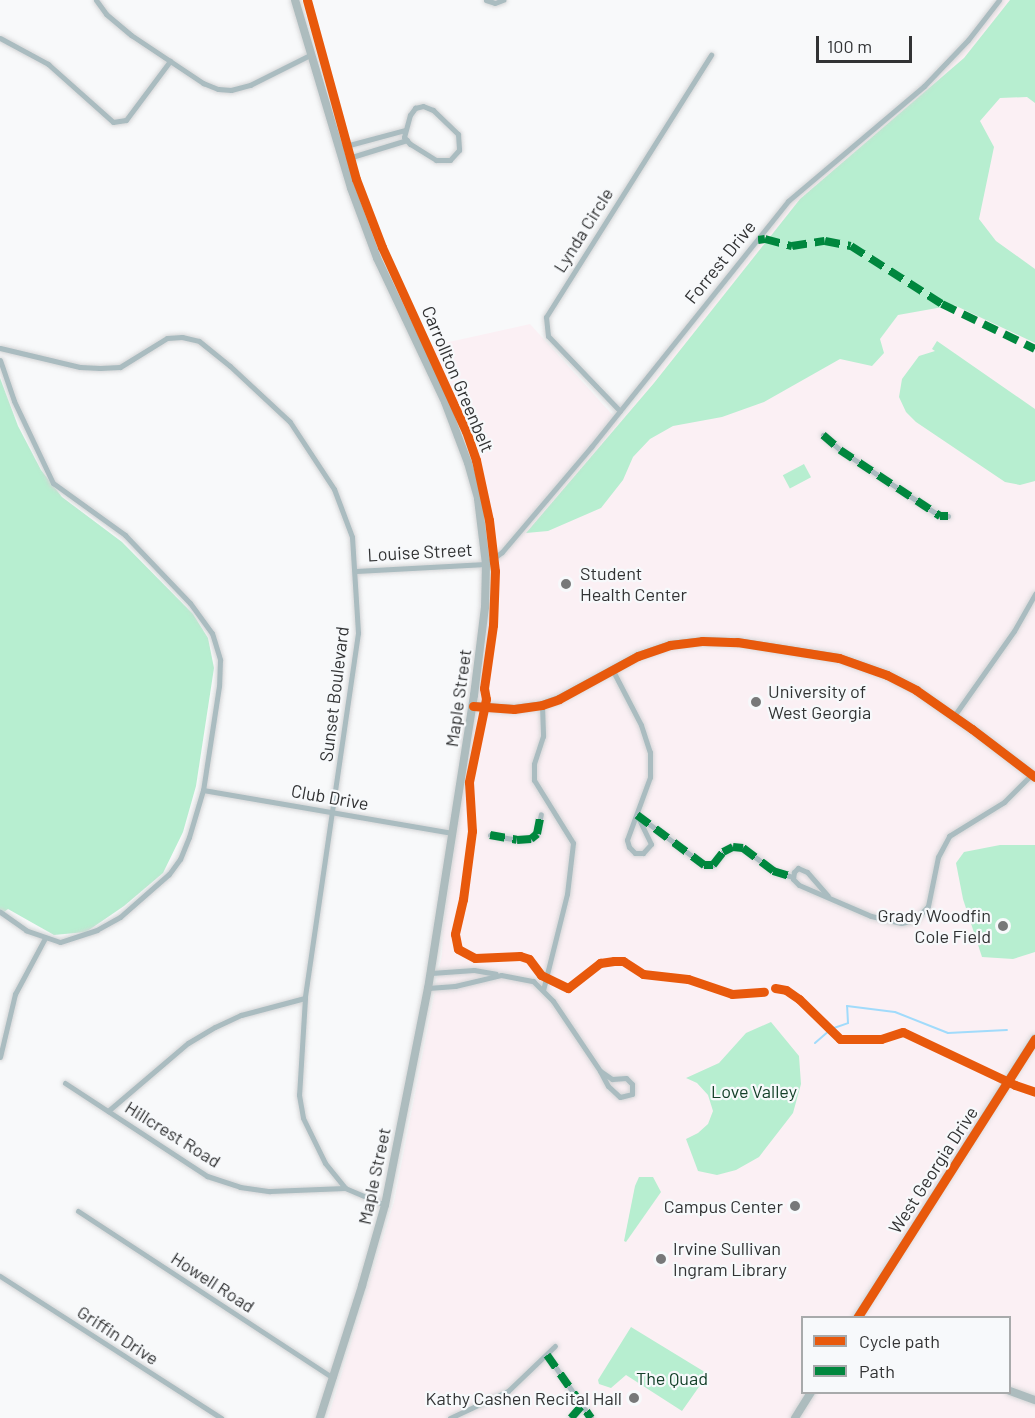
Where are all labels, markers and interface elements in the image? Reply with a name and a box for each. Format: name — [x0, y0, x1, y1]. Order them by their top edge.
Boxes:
scale bar — [819, 24, 915, 62]
text: 100 m — [827, 35, 872, 57]
street label: Lynda Circle — [549, 184, 617, 276]
street label: Forrest Drive — [680, 216, 760, 308]
street label: Carrollton Greenbelt — [417, 303, 499, 455]
street label: Louise Street — [367, 538, 473, 566]
place label: Student Health Center — [580, 563, 687, 606]
marker: Student Health Center — [557, 575, 575, 593]
street label: Sunset Boulevard — [315, 625, 353, 763]
street label: Maple Street — [440, 648, 476, 748]
place label: University of West Georgia — [768, 681, 871, 724]
marker: University of West Georgia — [749, 695, 763, 709]
street label: Club Drive — [290, 780, 370, 814]
place label: Grady Woodfin Cole Field — [877, 905, 991, 948]
marker: Grady Woodfin Cole Field — [996, 919, 1010, 933]
park label: Love Valley — [711, 1080, 797, 1102]
street label: Hillcrest Road — [121, 1096, 225, 1172]
street label: West Georgia Drive — [884, 1102, 982, 1238]
street label: Maple Street — [353, 1126, 395, 1226]
place label: Campus Center — [664, 1195, 783, 1217]
marker: Campus Center — [788, 1199, 802, 1213]
place label: Irvine Sullivan Ingram Library — [673, 1238, 787, 1280]
street label: Howell Road — [167, 1247, 259, 1317]
marker: Irvine Sullivan Ingram Library — [654, 1252, 668, 1266]
street label: Griffin Drive — [73, 1301, 163, 1369]
legend — [801, 1316, 1011, 1394]
text: Cycle path — [859, 1330, 940, 1352]
text: Path — [859, 1360, 895, 1382]
park label: The Quad — [636, 1367, 708, 1389]
place label: Kathy Cashen Recital Hall — [426, 1387, 622, 1409]
marker: Kathy Cashen Recital Hall — [627, 1391, 641, 1405]

